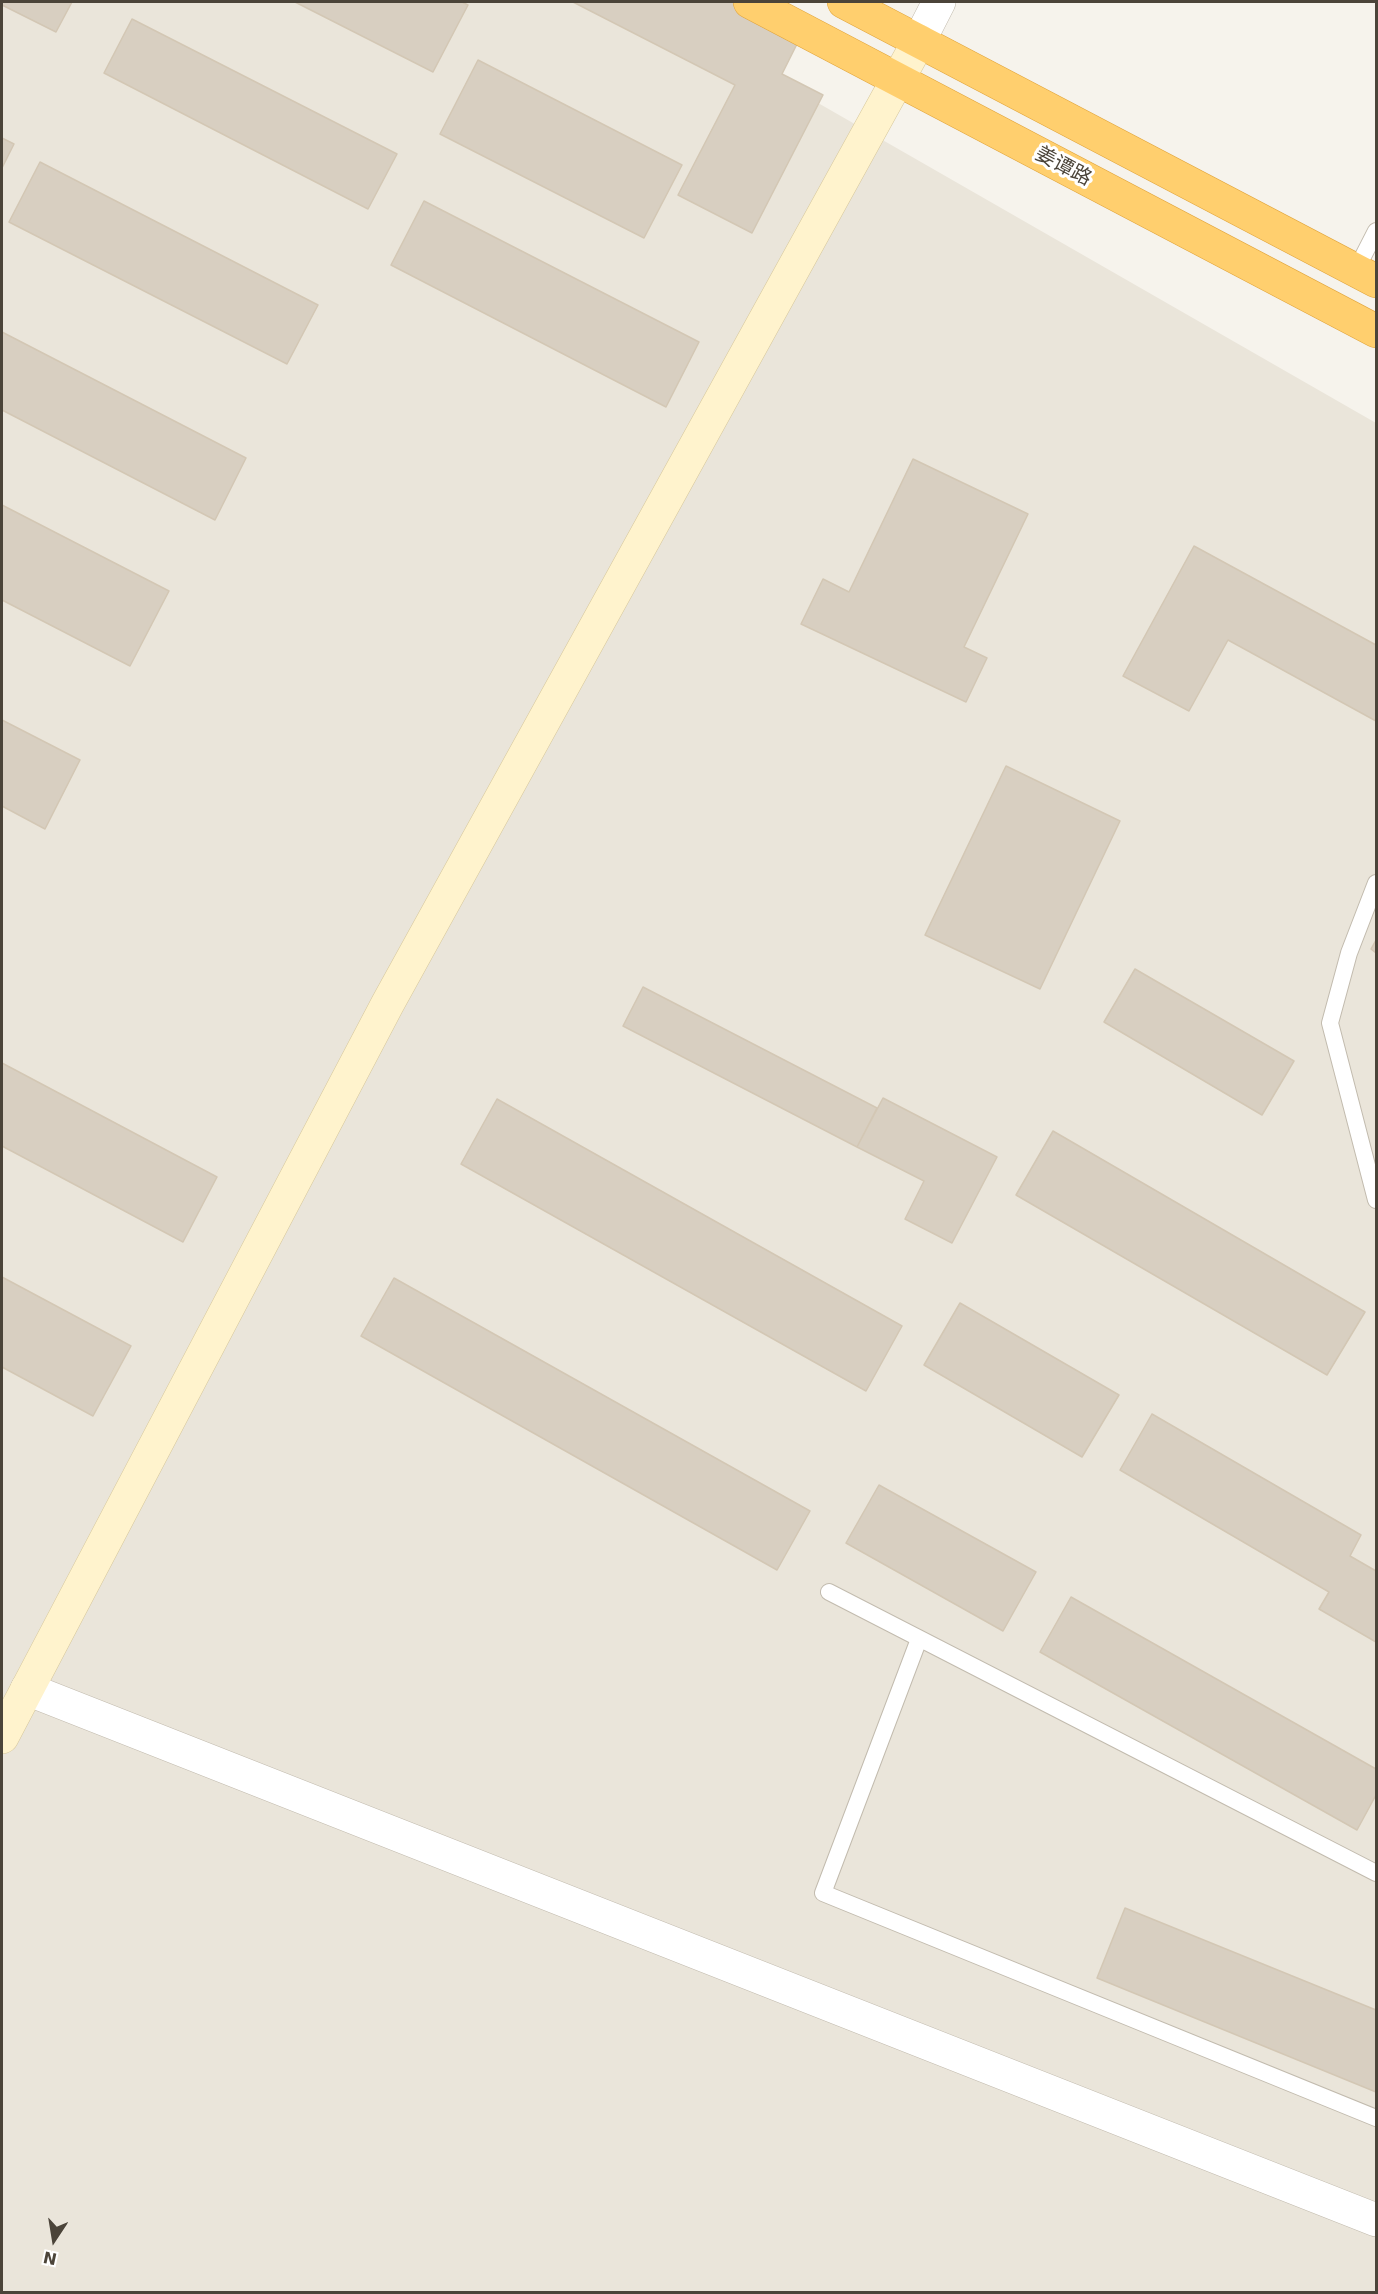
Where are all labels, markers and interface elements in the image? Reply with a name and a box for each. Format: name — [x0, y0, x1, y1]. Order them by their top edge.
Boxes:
street label: 姜谭路 — [1031, 142, 1095, 192]
north arrow — [24, 2210, 84, 2270]
text: N — [42, 2247, 59, 2269]

